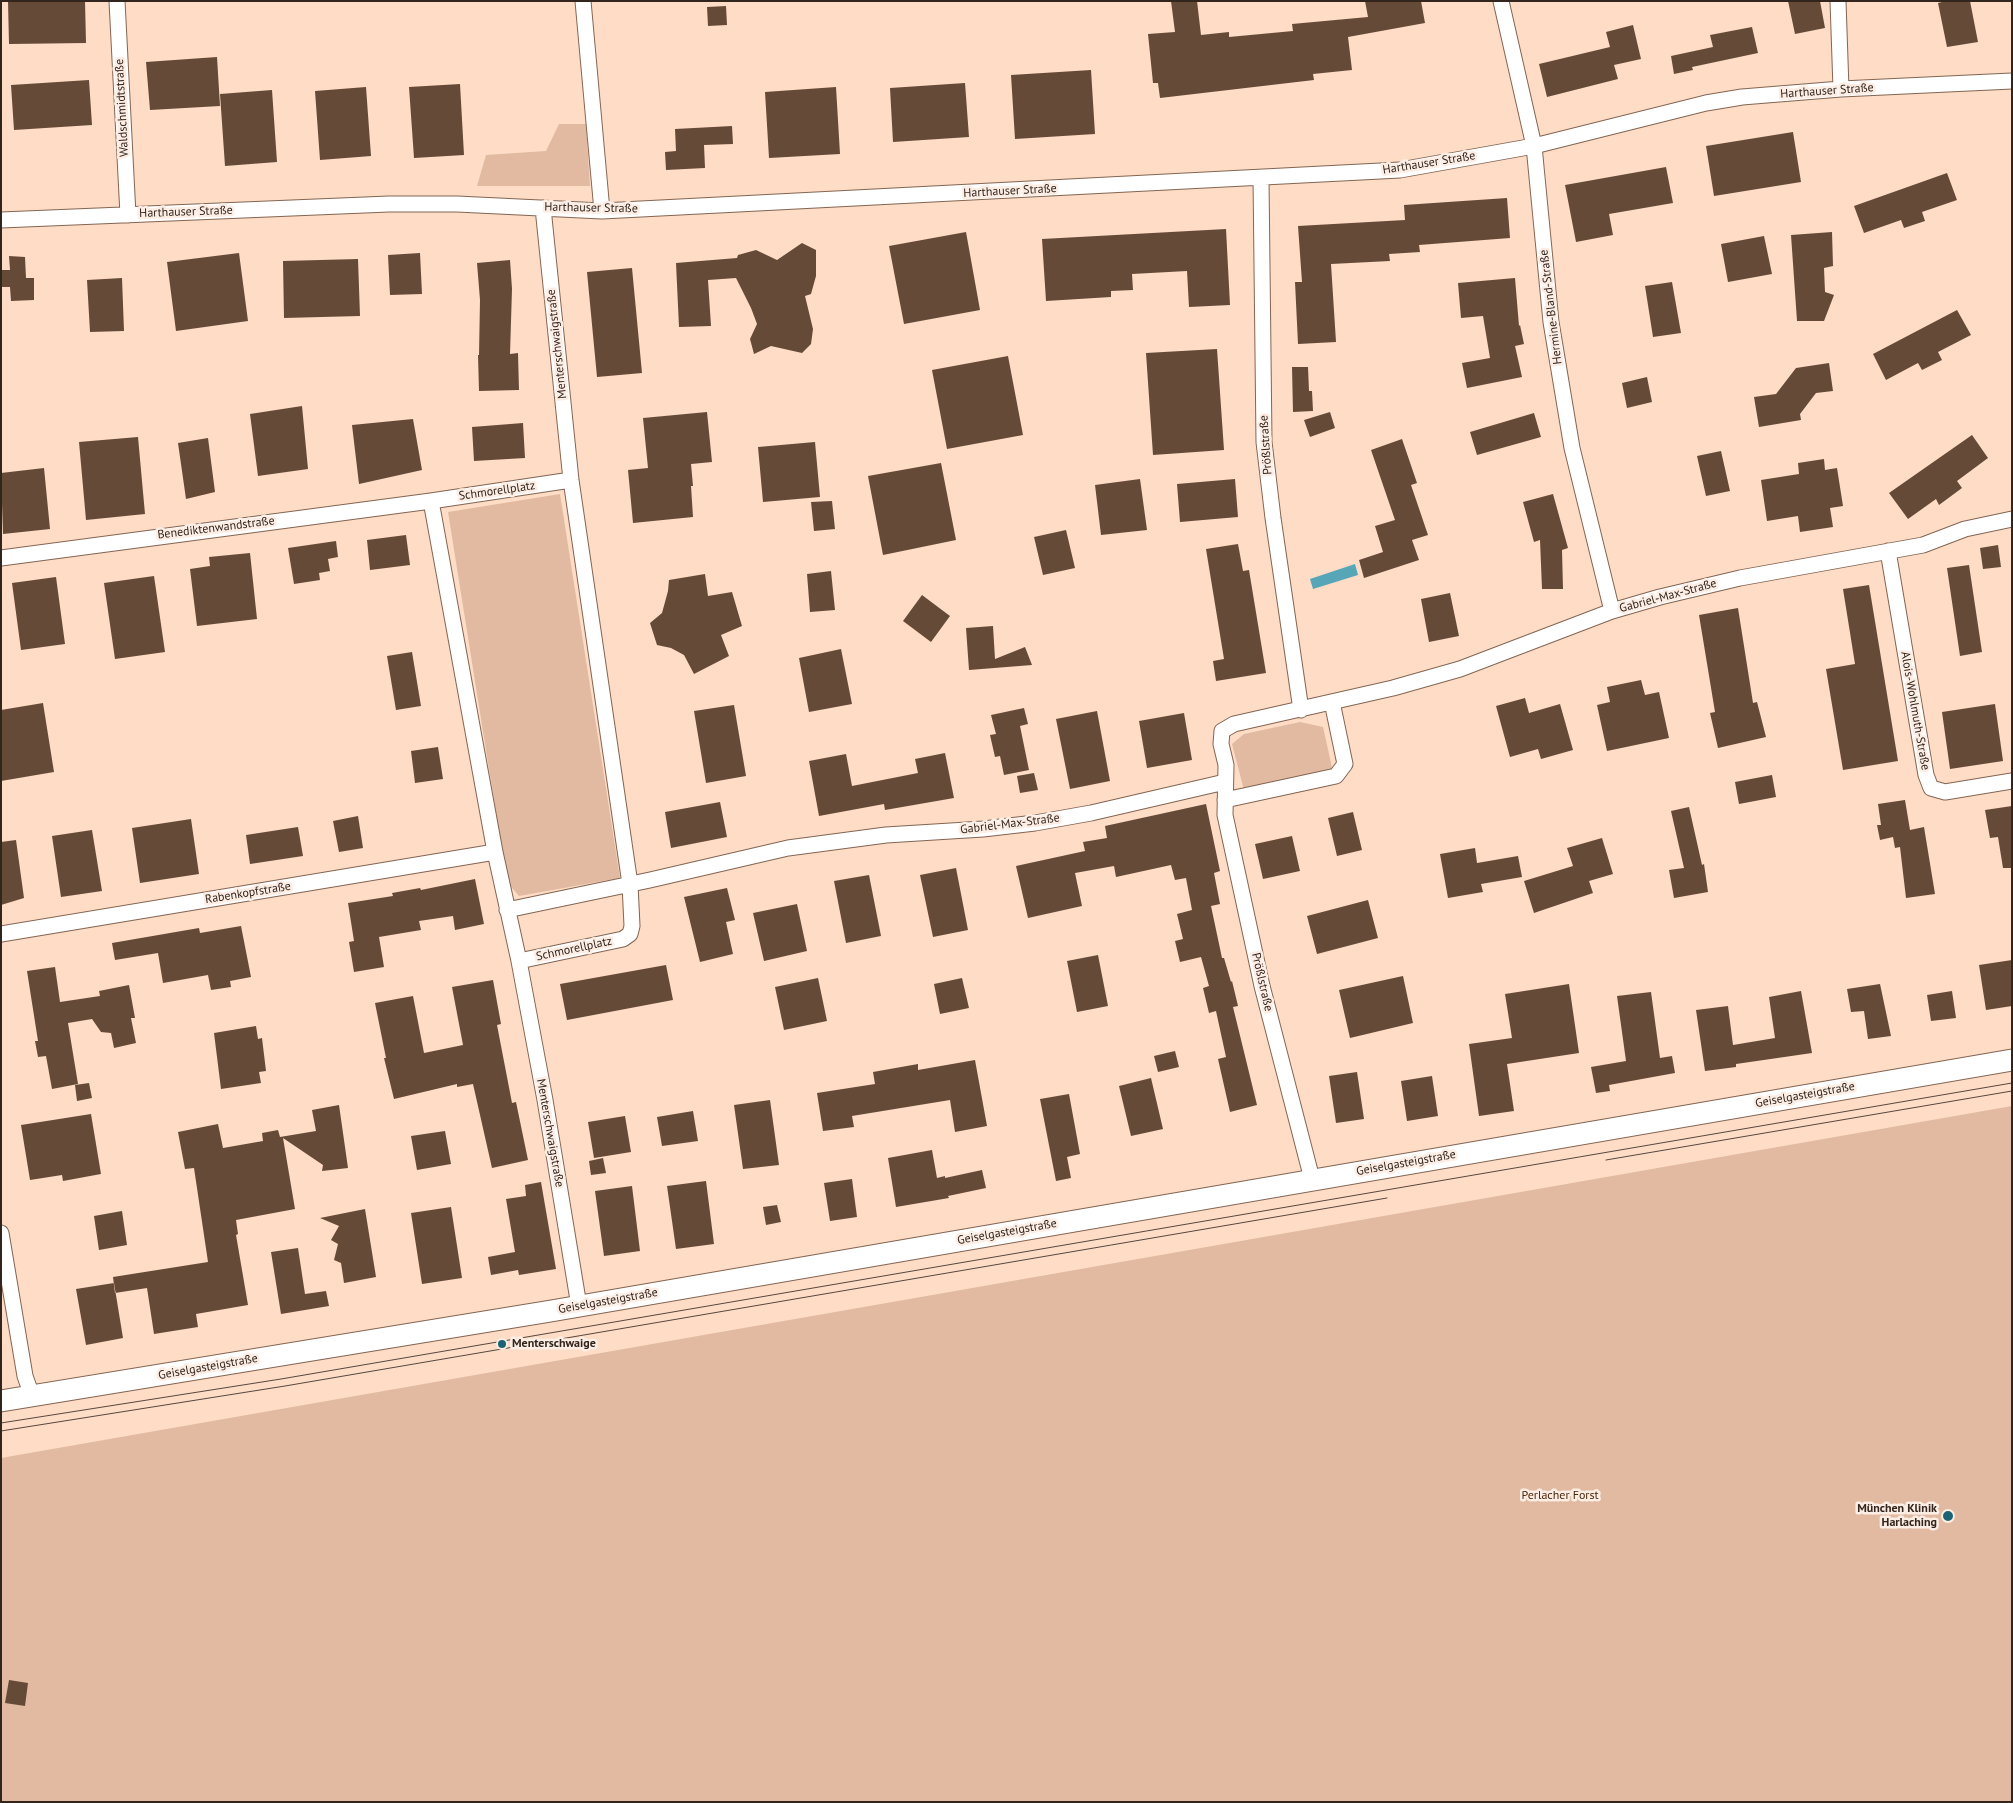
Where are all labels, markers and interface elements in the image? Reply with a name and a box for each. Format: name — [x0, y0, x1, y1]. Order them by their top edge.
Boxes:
street label: Waldschmidtstraße — [112, 59, 132, 157]
street label: Harthauser Straße — [1780, 81, 1874, 101]
street label: Harthauser Straße — [1382, 149, 1476, 177]
street label: Harthauser Straße — [963, 181, 1057, 201]
street label: Harthauser Straße — [544, 200, 638, 216]
street label: Harthauser Straße — [139, 203, 233, 221]
street label: Hermine-Bland-Straße — [1537, 249, 1565, 365]
street label: Menterschwaigstraße — [544, 289, 570, 399]
street label: Prößlstraße — [1257, 415, 1275, 475]
street label: Schmorellplatz — [458, 479, 536, 503]
street label: Benediktenwandstraße — [157, 514, 275, 542]
street label: Gabriel-Max-Straße — [1618, 576, 1718, 616]
street label: Alois-Wohlmuth-Straße — [1897, 651, 1933, 771]
street label: Gabriel-Max-Straße — [959, 811, 1061, 837]
street label: Rabenkopfstraße — [204, 879, 292, 907]
street label: Schmorellplatz — [535, 934, 613, 964]
street label: Prößlstraße — [1248, 951, 1276, 1013]
street label: Menterschwaigstraße — [533, 1078, 567, 1188]
street label: Geiselgasteigstraße — [1754, 1079, 1856, 1111]
street label: Geiselgasteigstraße — [1355, 1147, 1457, 1179]
street label: Geiselgasteigstraße — [956, 1216, 1058, 1248]
street label: Geiselgasteigstraße — [557, 1285, 659, 1317]
place label: Menterschwaige — [512, 1337, 596, 1351]
marker: Menterschwaige — [496, 1338, 508, 1350]
street label: Geiselgasteigstraße — [157, 1351, 259, 1383]
park label: Perlacher Forst — [1521, 1489, 1599, 1503]
place label: München Klinik Harlaching — [1857, 1502, 1937, 1530]
marker: München Klinik Harlaching — [1941, 1509, 1955, 1523]

